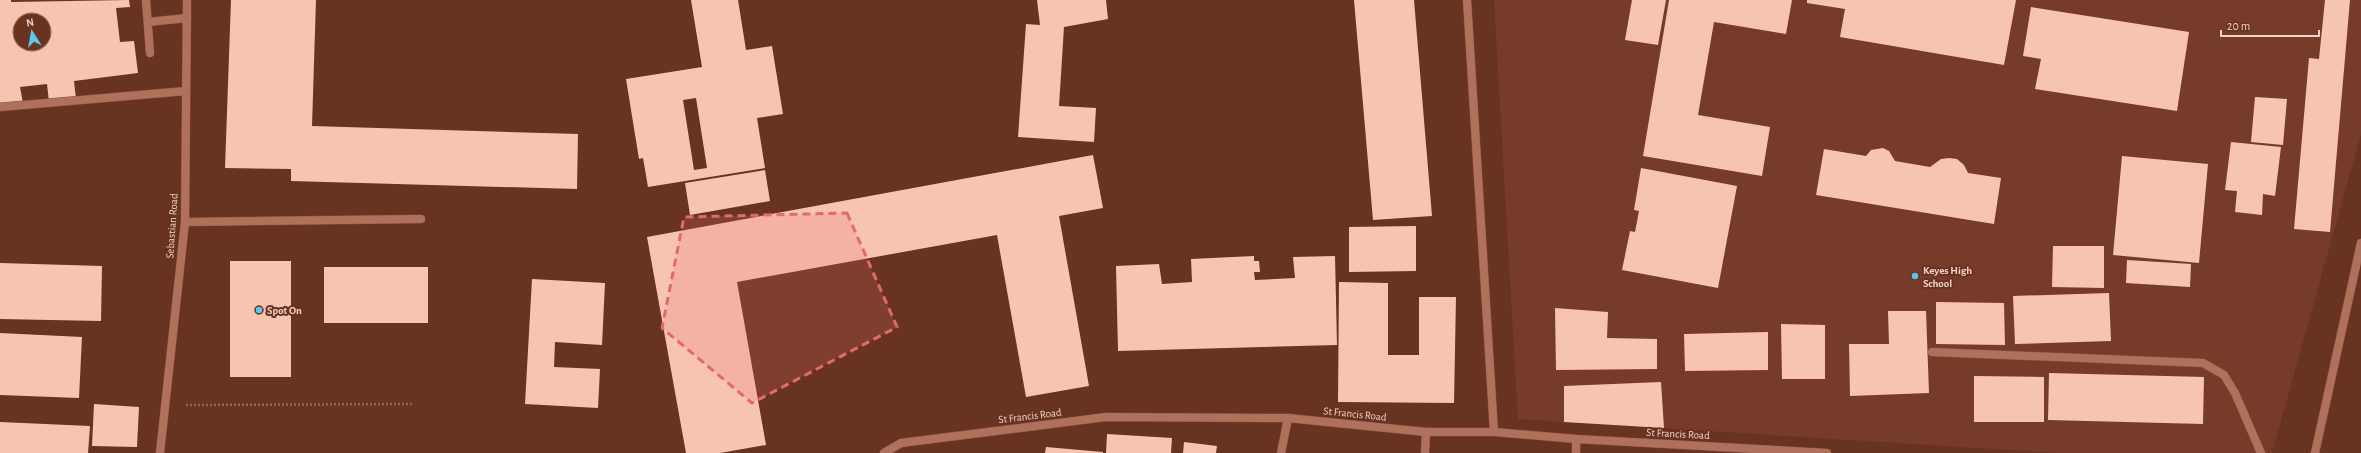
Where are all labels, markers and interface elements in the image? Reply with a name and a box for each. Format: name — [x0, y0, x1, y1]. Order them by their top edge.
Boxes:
north arrow — [12, 12, 52, 52]
scale bar — [2221, 12, 2319, 38]
text: N — [25, 17, 35, 29]
text: 20 m — [2227, 20, 2250, 32]
street label: Sebastian Road — [164, 193, 180, 259]
place label: Keyes High School — [1923, 265, 1972, 289]
marker: Keyes High School — [1910, 271, 1920, 281]
marker: Spot On — [254, 305, 264, 315]
place label: Spot On — [267, 305, 302, 316]
street label: St Francis Road — [1323, 405, 1388, 423]
street label: St Francis Road — [998, 407, 1063, 425]
street label: St Francis Road — [1646, 427, 1710, 441]

